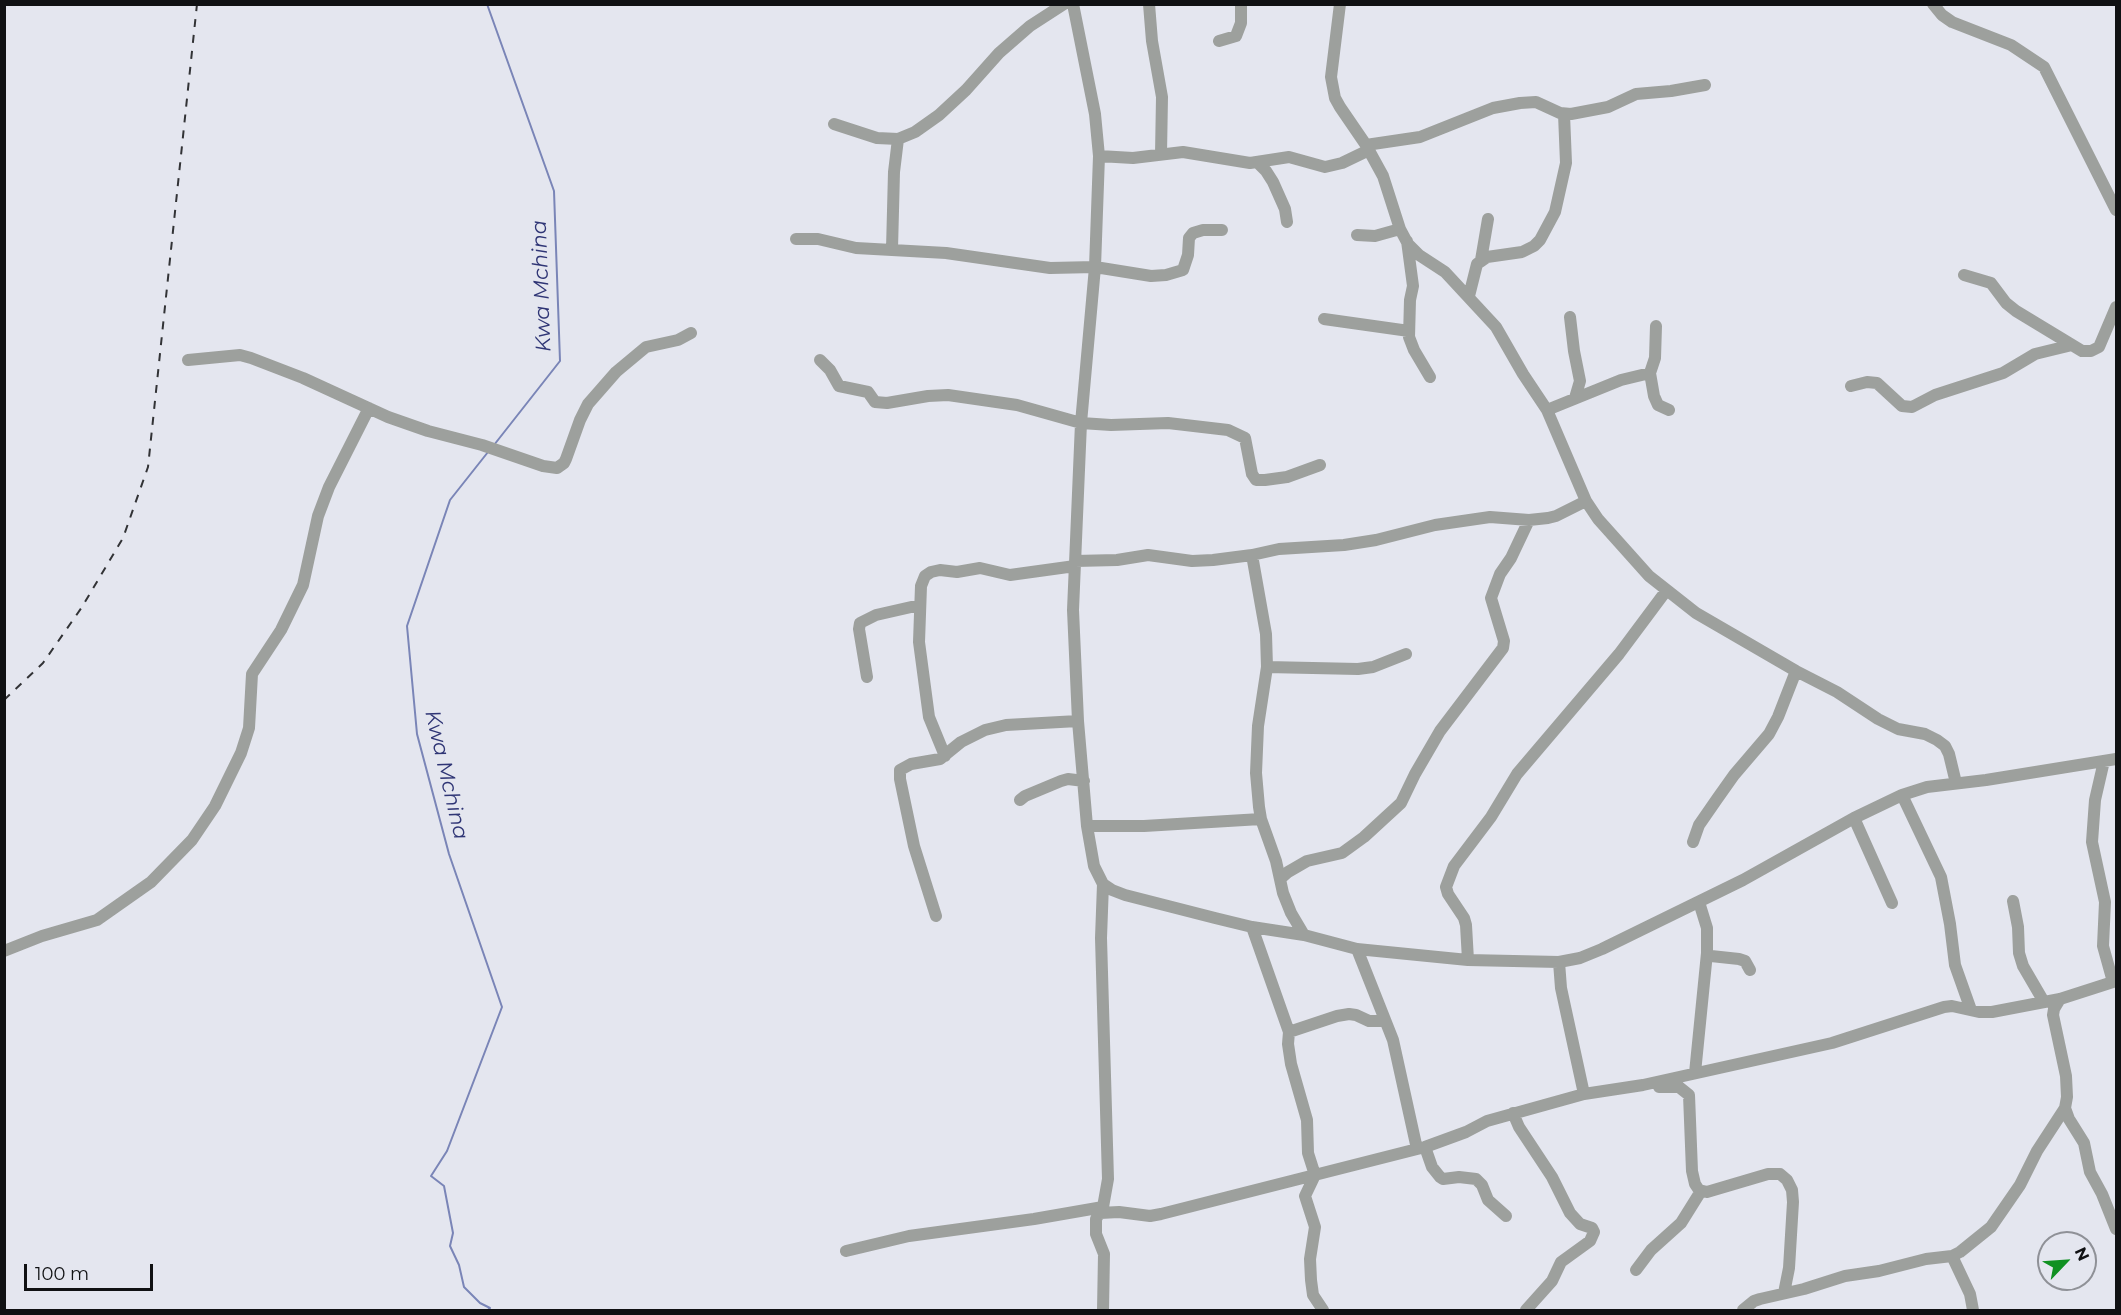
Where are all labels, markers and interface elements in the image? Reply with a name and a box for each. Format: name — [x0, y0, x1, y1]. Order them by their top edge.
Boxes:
water label: Kwa Mchina — [527, 220, 557, 352]
water label: Kwa Mchina — [419, 708, 473, 842]
north arrow — [2037, 1231, 2097, 1291]
text: N — [2071, 1244, 2093, 1264]
scale bar — [27, 1252, 156, 1290]
text: 100 m — [35, 1263, 89, 1285]

